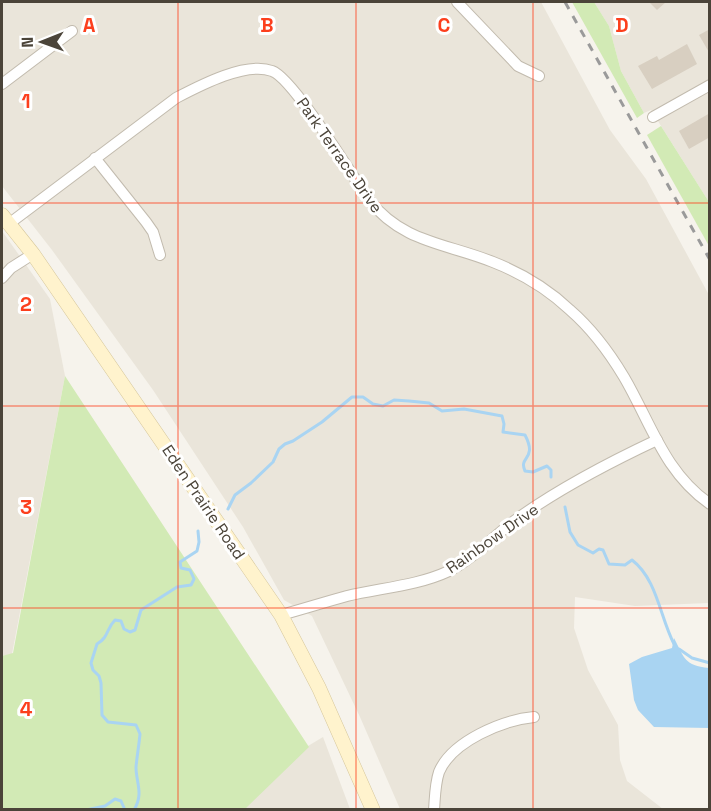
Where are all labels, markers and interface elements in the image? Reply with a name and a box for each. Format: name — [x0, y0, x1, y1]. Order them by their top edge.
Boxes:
north arrow — [12, 12, 72, 72]
text: A — [83, 12, 96, 38]
text: B — [260, 12, 274, 38]
text: C — [438, 12, 451, 38]
text: D — [615, 12, 629, 38]
text: N — [17, 37, 38, 48]
text: 1 — [21, 88, 31, 114]
street label: Park Terrace Drive — [292, 93, 387, 217]
text: 2 — [20, 291, 32, 317]
street label: Eden Prairie Road — [157, 441, 250, 564]
text: 3 — [20, 494, 32, 520]
street label: Rainbow Drive — [442, 499, 543, 578]
text: 4 — [20, 696, 33, 722]

